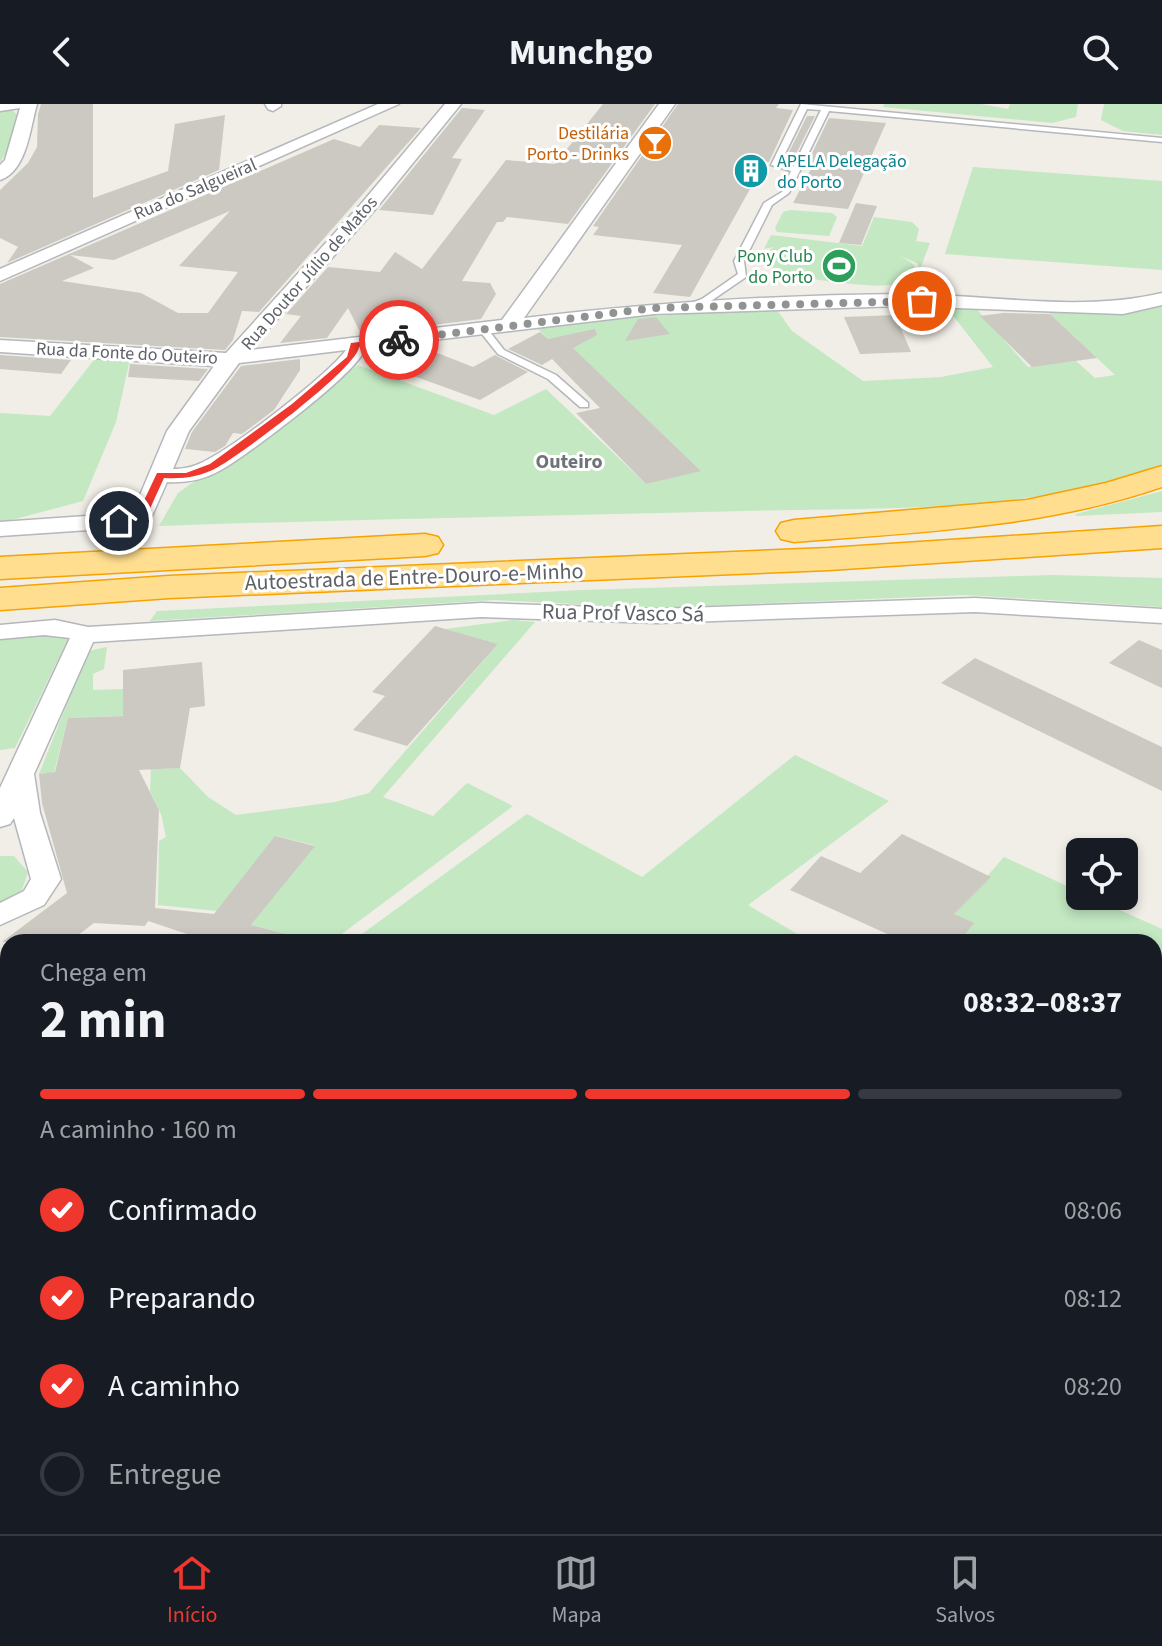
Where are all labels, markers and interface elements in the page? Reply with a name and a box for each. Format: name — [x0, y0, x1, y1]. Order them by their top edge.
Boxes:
text: Munchgo — [509, 27, 653, 78]
icon: back — [40, 30, 84, 74]
icon: search — [1078, 30, 1122, 74]
place label: Destilária Porto - Drinks — [527, 121, 629, 167]
bar icon: Destilária Porto - Drinks — [636, 124, 674, 162]
place label: APELA Delegação do Porto — [777, 149, 907, 195]
street label: Rua do Salgueiral — [130, 152, 260, 227]
building icon: APELA Delegação do Porto — [732, 152, 770, 190]
street label: Rua Doutor Júlio de Matos — [235, 191, 383, 356]
place label: Pony Club do Porto — [737, 244, 813, 290]
sports icon: Pony Club do Porto — [820, 247, 858, 285]
pin — [888, 267, 956, 335]
icon: bag — [900, 279, 944, 323]
courier — [359, 300, 439, 380]
icon: bike — [377, 318, 421, 362]
street label: Rua da Fonte do Outeiro — [35, 336, 219, 371]
district label: Outeiro — [535, 448, 603, 476]
pin — [85, 487, 153, 555]
icon: home — [97, 499, 141, 543]
street label: Autoestrada de Entre-Douro-e-Minho — [244, 555, 584, 599]
street label: Rua Prof Vasco Sá — [542, 596, 704, 630]
map controls — [1066, 838, 1138, 910]
button: locate — [1066, 838, 1138, 910]
text: Chega em — [40, 954, 147, 991]
text: 08:32–08:37 — [963, 981, 1122, 1024]
text: 2 min — [40, 984, 167, 1058]
text: A caminho · 160 m — [40, 1111, 237, 1148]
icon: check — [40, 1188, 84, 1232]
text: Confirmado — [108, 1189, 257, 1232]
text: 08:06 — [1064, 1192, 1122, 1229]
icon: check — [40, 1276, 84, 1320]
text: Preparando — [108, 1277, 255, 1320]
text: 08:12 — [1064, 1280, 1122, 1317]
icon: check — [40, 1364, 84, 1408]
text: A caminho — [108, 1365, 240, 1408]
text: 08:20 — [1064, 1368, 1122, 1405]
text: Entregue — [108, 1453, 221, 1496]
tab: Início — [167, 1551, 218, 1631]
tab: Mapa — [551, 1551, 601, 1631]
tab: Salvos — [935, 1551, 995, 1631]

